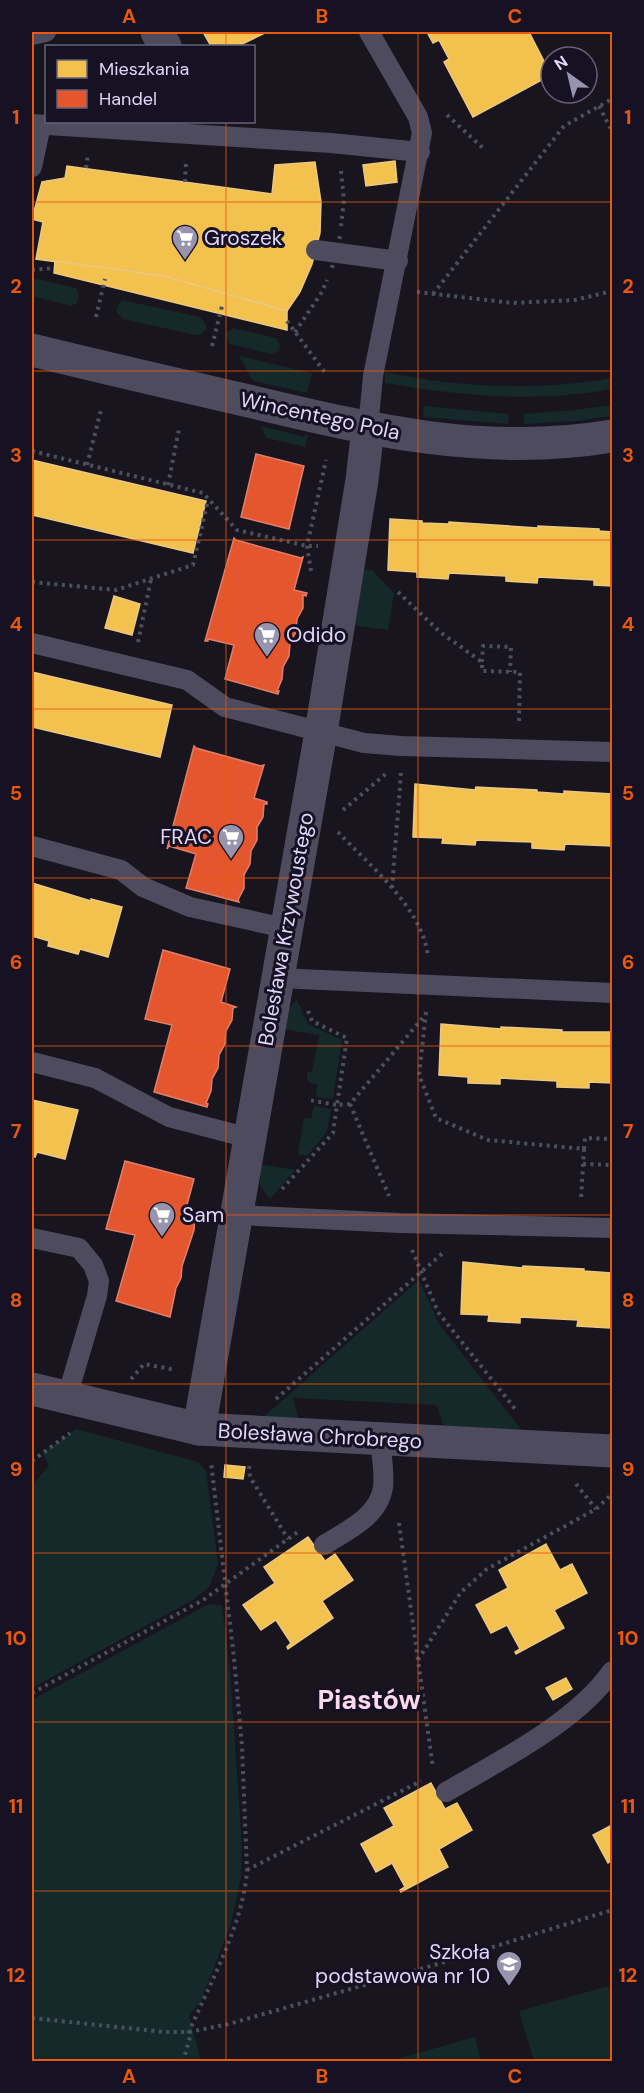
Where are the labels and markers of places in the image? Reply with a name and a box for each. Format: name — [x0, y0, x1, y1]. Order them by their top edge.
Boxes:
supermarket icon: Groszek — [170, 223, 200, 261]
place label: Groszek — [204, 224, 283, 252]
supermarket icon: Odido — [252, 620, 282, 658]
place label: Odido — [286, 621, 346, 649]
supermarket icon: FRAC — [216, 822, 246, 860]
place label: FRAC — [160, 823, 212, 851]
supermarket icon: Sam — [147, 1200, 177, 1238]
place label: Sam — [182, 1201, 224, 1229]
place label: Szkoła podstawowa nr 10 — [315, 1938, 490, 1990]
school or university icon: Szkoła podstawowa nr 10 — [494, 1949, 524, 1987]

